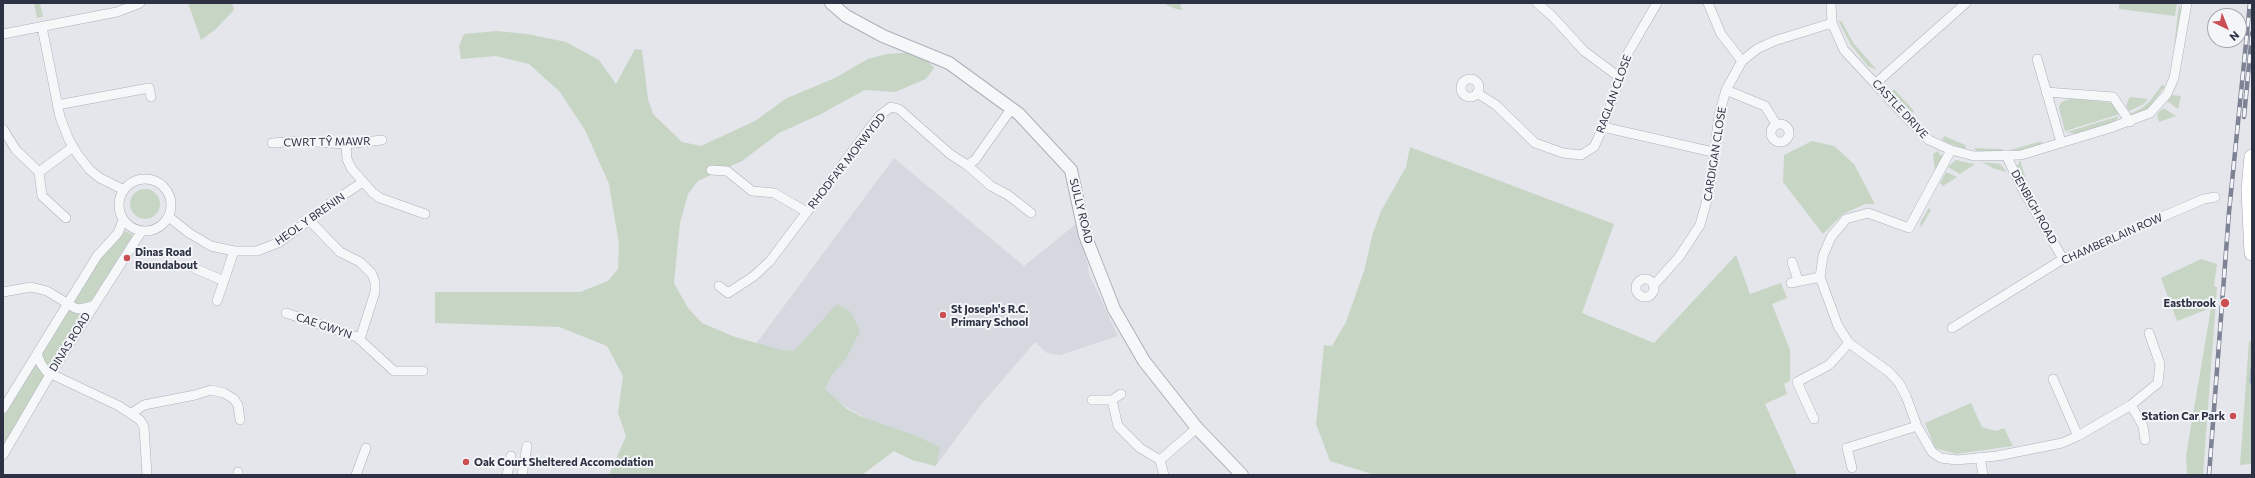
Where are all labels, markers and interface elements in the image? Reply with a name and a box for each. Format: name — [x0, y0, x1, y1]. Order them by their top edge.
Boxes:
north arrow — [2207, 8, 2247, 48]
text: N — [2227, 29, 2242, 44]
street label: RAGLAN CLOSE — [1594, 53, 1634, 135]
street label: CASTLE DRIVE — [1869, 77, 1931, 141]
street label: CARDIGAN CLOSE — [1701, 106, 1729, 202]
street label: RHODFA'R MORWYDD — [805, 110, 889, 212]
street label: CWRT TŶ MAWR — [283, 135, 371, 149]
street label: DENBIGH ROAD — [2008, 167, 2060, 247]
street label: SULLY ROAD — [1067, 177, 1095, 245]
street label: HEOL Y BRENIN — [273, 190, 347, 248]
street label: CHAMBERLAIN ROW — [2059, 211, 2165, 267]
place label: Dinas Road Roundabout — [135, 245, 198, 271]
marker: Dinas Road Roundabout — [122, 253, 132, 263]
place label: Eastbrook — [2164, 296, 2216, 310]
marker: Eastbrook — [2219, 297, 2231, 309]
place label: St Joseph's R.C. Primary School — [951, 302, 1028, 328]
street label: DINAS ROAD — [47, 310, 93, 374]
street label: CAE GWYN — [294, 310, 354, 342]
marker: St Joseph's R.C. Primary School — [938, 310, 948, 320]
place label: Station Car Park — [2142, 409, 2225, 423]
marker: Station Car Park — [2228, 411, 2238, 421]
place label: Oak Court Sheltered Accomodation — [474, 455, 654, 469]
marker: Oak Court Sheltered Accomodation — [461, 457, 471, 467]

